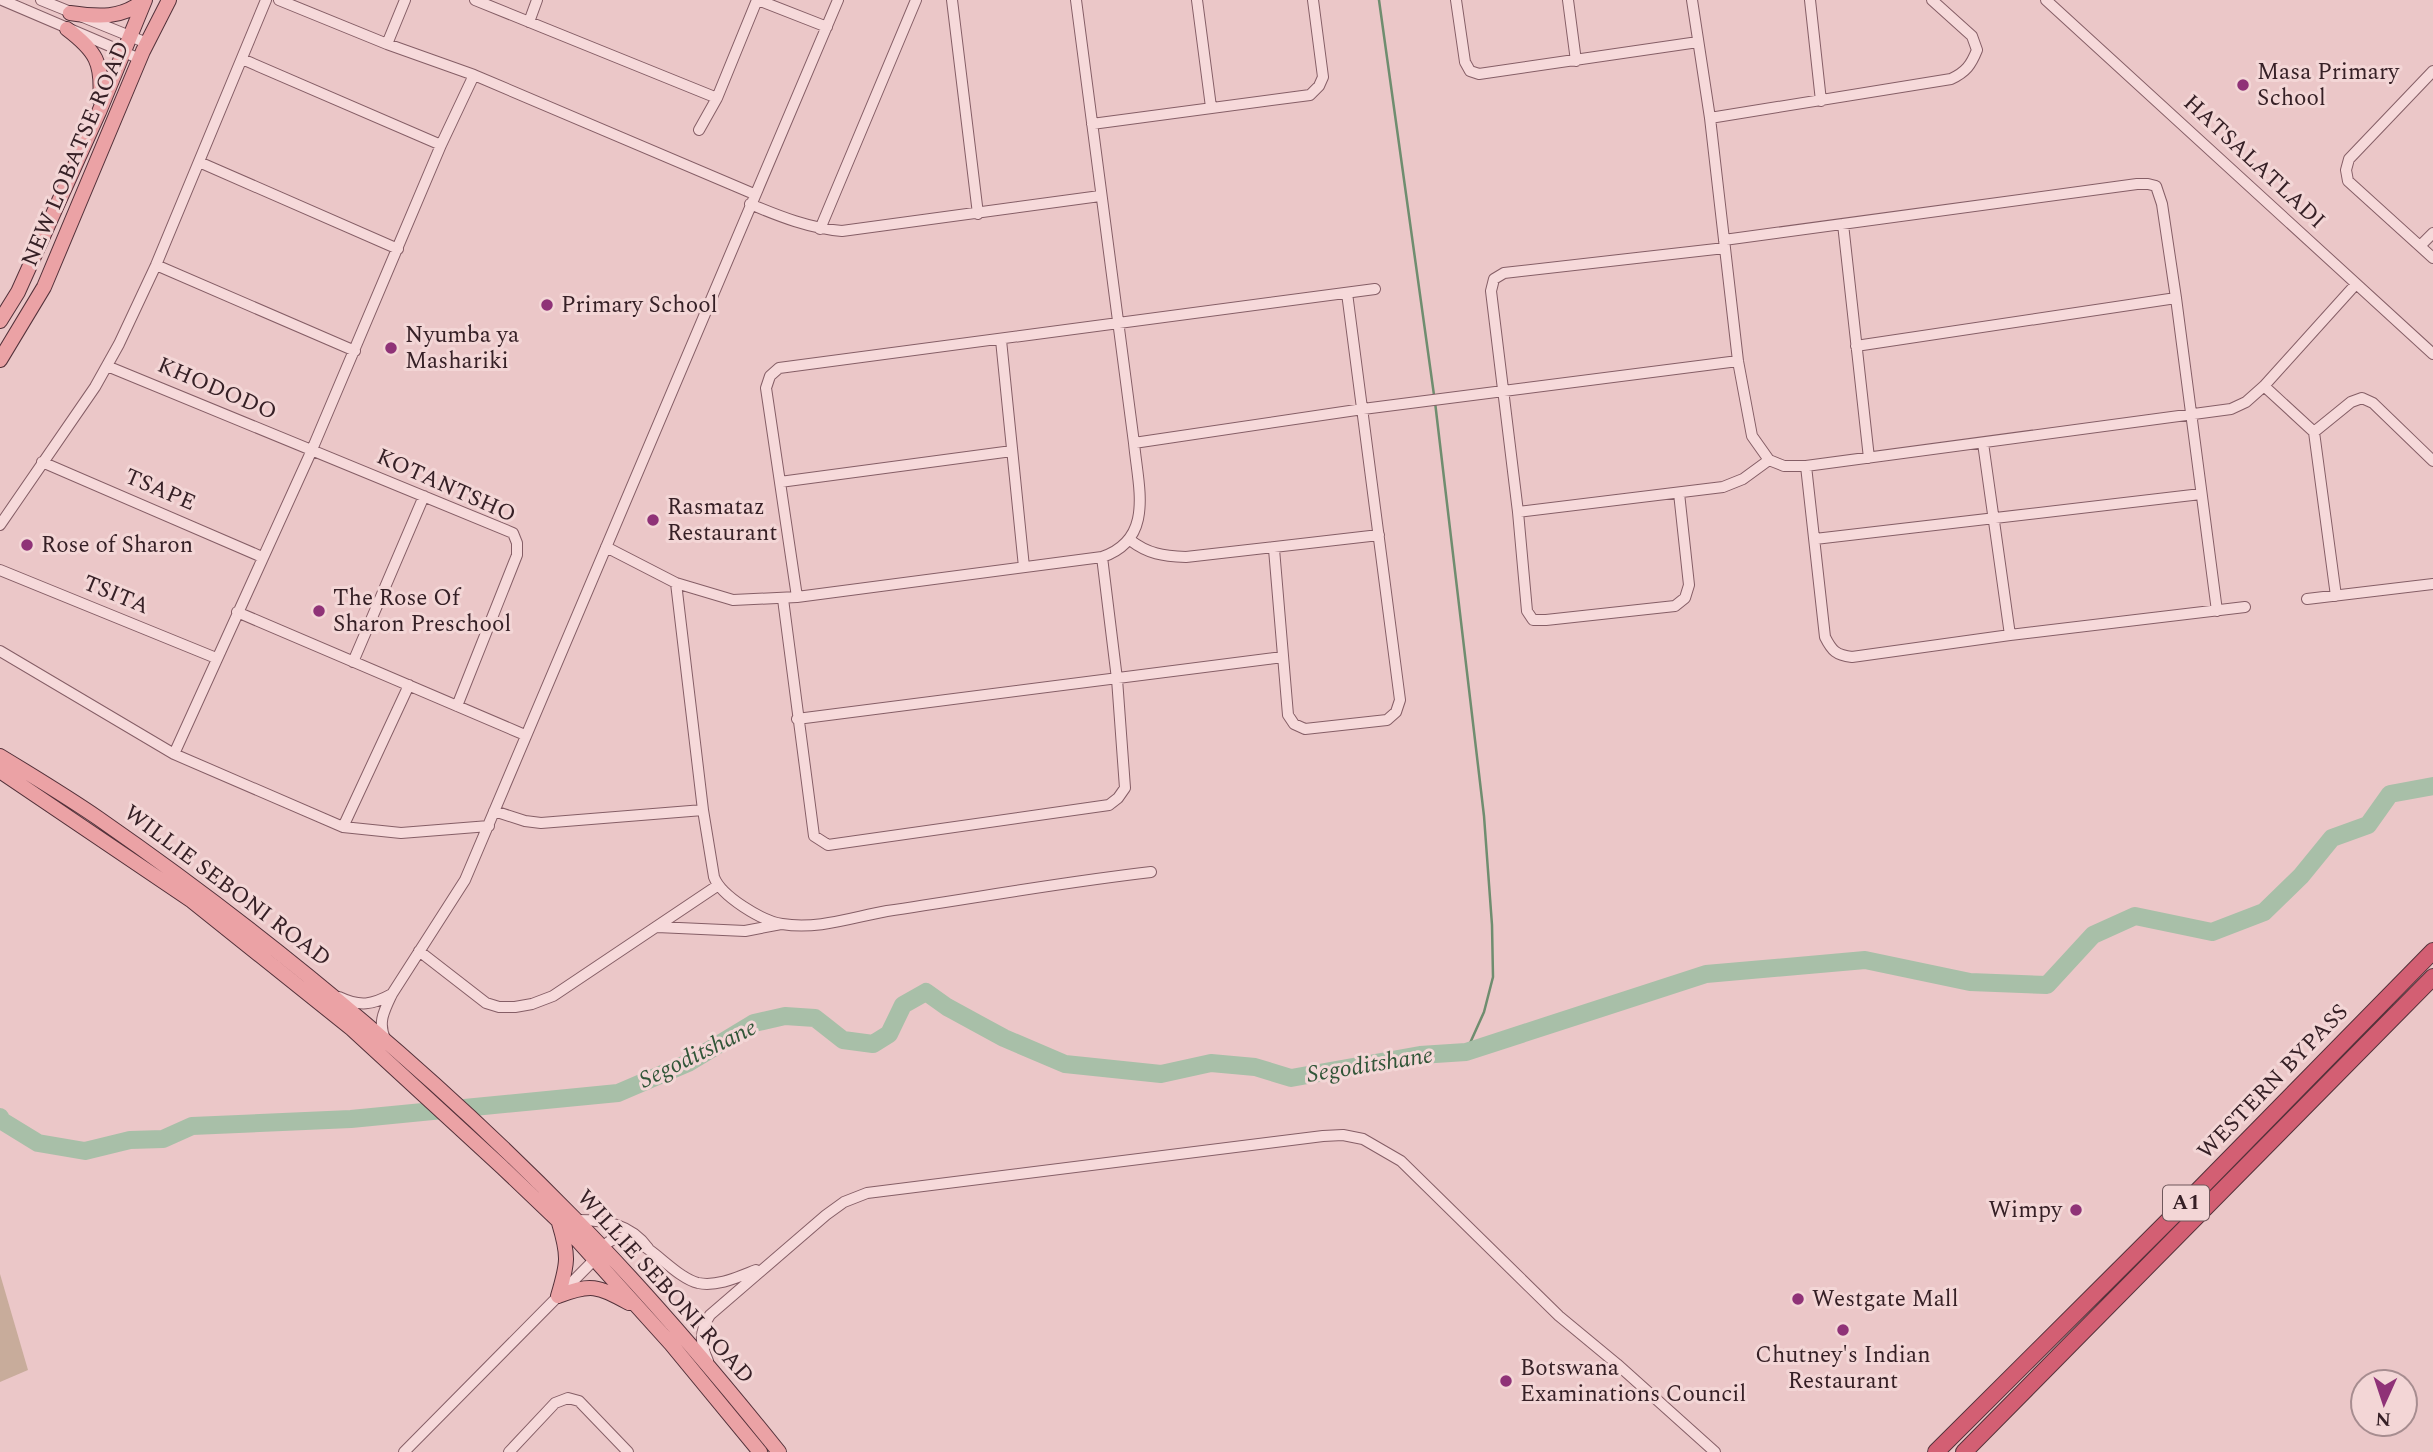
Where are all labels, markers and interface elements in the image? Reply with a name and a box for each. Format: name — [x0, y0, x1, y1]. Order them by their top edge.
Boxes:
street label: NEW LOBATSE ROAD — [13, 36, 139, 272]
place label: Masa Primary School — [2257, 55, 2400, 116]
marker: Masa Primary School — [2235, 77, 2251, 93]
street label: HATSALATLADI — [2175, 86, 2333, 238]
place label: Primary School — [561, 288, 717, 323]
marker: Primary School — [539, 297, 555, 313]
place label: Nyumba ya Mashariki — [405, 318, 519, 379]
marker: Nyumba ya Mashariki — [383, 340, 399, 356]
street label: KHODODO — [152, 348, 282, 430]
street label: KOTANTSHO — [371, 440, 521, 532]
street label: TSAPE — [119, 459, 201, 521]
place label: Rasmataz Restaurant — [667, 490, 777, 551]
marker: Rasmataz Restaurant — [645, 512, 661, 528]
place label: Rose of Sharon — [41, 528, 193, 563]
marker: Rose of Sharon — [19, 537, 35, 553]
street label: TSITA — [78, 566, 154, 624]
place label: The Rose Of Sharon Preschool — [333, 581, 511, 642]
marker: The Rose Of Sharon Preschool — [311, 603, 327, 619]
street label: WILLIE SEBONI ROAD — [116, 796, 338, 976]
street label: WESTERN BYPASS — [2189, 996, 2357, 1168]
water label: Segoditshane — [633, 1010, 763, 1098]
water label: Segoditshane — [1304, 1037, 1436, 1093]
street label: WILLIE SEBONI ROAD — [568, 1182, 762, 1392]
road number: A1 — [2163, 1186, 2209, 1220]
place label: Wimpy — [1989, 1193, 2063, 1228]
marker: Wimpy — [2068, 1202, 2084, 1218]
place label: Westgate Mall — [1812, 1282, 1958, 1317]
marker: Westgate Mall — [1790, 1291, 1806, 1307]
marker: Chutney's Indian Restaurant — [1835, 1322, 1851, 1338]
place label: Chutney's Indian Restaurant — [1755, 1338, 1931, 1399]
place label: Botswana Examinations Council — [1520, 1351, 1746, 1412]
north arrow — [2349, 1368, 2419, 1438]
marker: Botswana Examinations Council — [1498, 1373, 1514, 1389]
text: N — [2375, 1404, 2392, 1433]

